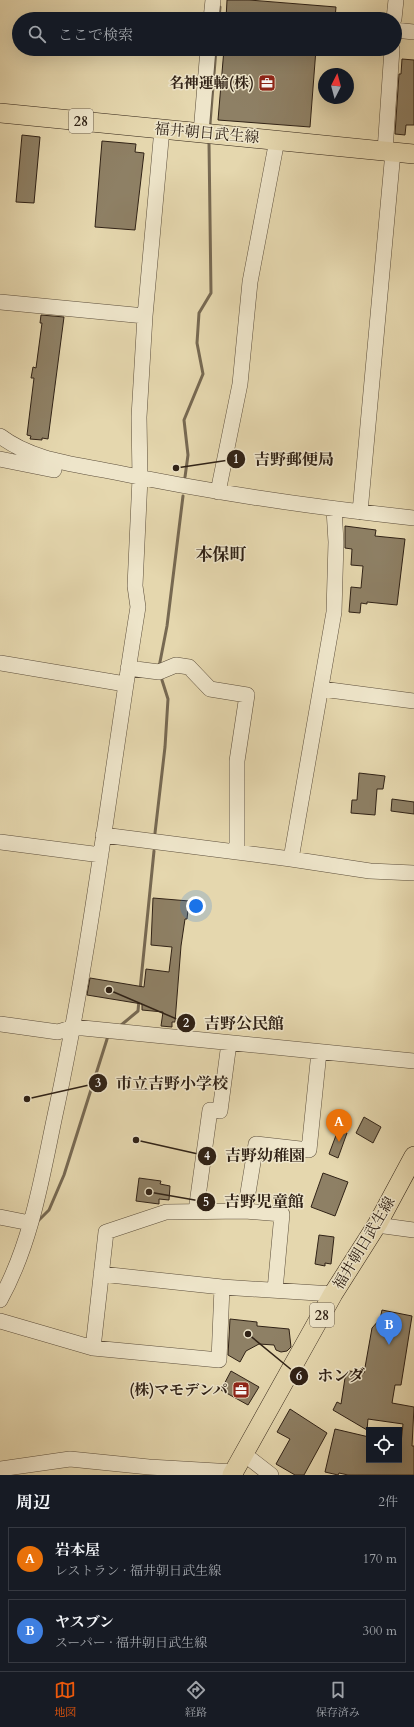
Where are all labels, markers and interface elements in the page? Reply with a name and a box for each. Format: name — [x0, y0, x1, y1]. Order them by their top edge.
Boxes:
search box — [12, 12, 402, 56]
icon: search — [26, 23, 48, 45]
text: ここで検索 — [58, 25, 133, 45]
north arrow — [318, 68, 354, 104]
place label: 名神運輸(株) — [169, 73, 254, 93]
office icon: 名神運輸(株) — [257, 73, 277, 93]
road number: 28 — [69, 109, 93, 133]
street label: 福井朝日武生線 — [154, 118, 260, 148]
callout: 吉野郵便局 — [226, 445, 342, 473]
text: 吉野郵便局 — [254, 449, 334, 471]
text: 1 — [233, 451, 239, 467]
district label: 本保町 — [196, 543, 247, 566]
your location — [186, 896, 206, 916]
callout: 吉野公民館 — [176, 1009, 292, 1037]
text: 吉野公民館 — [204, 1013, 284, 1035]
text: 2 — [183, 1015, 189, 1031]
callout: 市立吉野小学校 — [88, 1069, 236, 1097]
text: 市立吉野小学校 — [116, 1073, 229, 1095]
text: 3 — [95, 1075, 101, 1091]
pin: A — [326, 1109, 352, 1142]
callout: 吉野幼稚園 — [197, 1142, 313, 1170]
text: 吉野幼稚園 — [225, 1145, 305, 1167]
text: 4 — [204, 1148, 210, 1164]
callout: 吉野児童館 — [196, 1188, 312, 1216]
text: 吉野児童館 — [224, 1191, 304, 1213]
street label: 福井朝日武生線 — [328, 1193, 400, 1293]
text: 5 — [203, 1194, 209, 1210]
road number: 28 — [310, 1303, 334, 1327]
pin: B — [376, 1312, 402, 1345]
callout: ホンダ — [289, 1362, 373, 1390]
text: ホンダ — [317, 1365, 365, 1387]
text: 6 — [296, 1368, 302, 1384]
place label: (株)マモデンパ — [129, 1380, 228, 1400]
office icon: (株)マモデンパ — [231, 1380, 251, 1400]
map controls — [366, 1427, 402, 1463]
button: locate — [366, 1427, 402, 1463]
text: 周辺 — [16, 1491, 50, 1514]
text: 2件 — [378, 1493, 398, 1511]
text: 岩本屋 — [55, 1540, 100, 1560]
text: A — [25, 1550, 35, 1568]
text: 170 m — [363, 1550, 397, 1568]
text: レストラン · 福井朝日武生線 — [55, 1562, 221, 1580]
text: ヤスブン — [55, 1612, 114, 1632]
text: B — [25, 1622, 35, 1640]
text: 300 m — [363, 1622, 397, 1640]
text: スーパー · 福井朝日武生線 — [55, 1634, 207, 1652]
tab: 地図 — [54, 1679, 76, 1720]
tab: 経路 — [185, 1679, 207, 1720]
tab: 保存済み — [316, 1679, 360, 1720]

